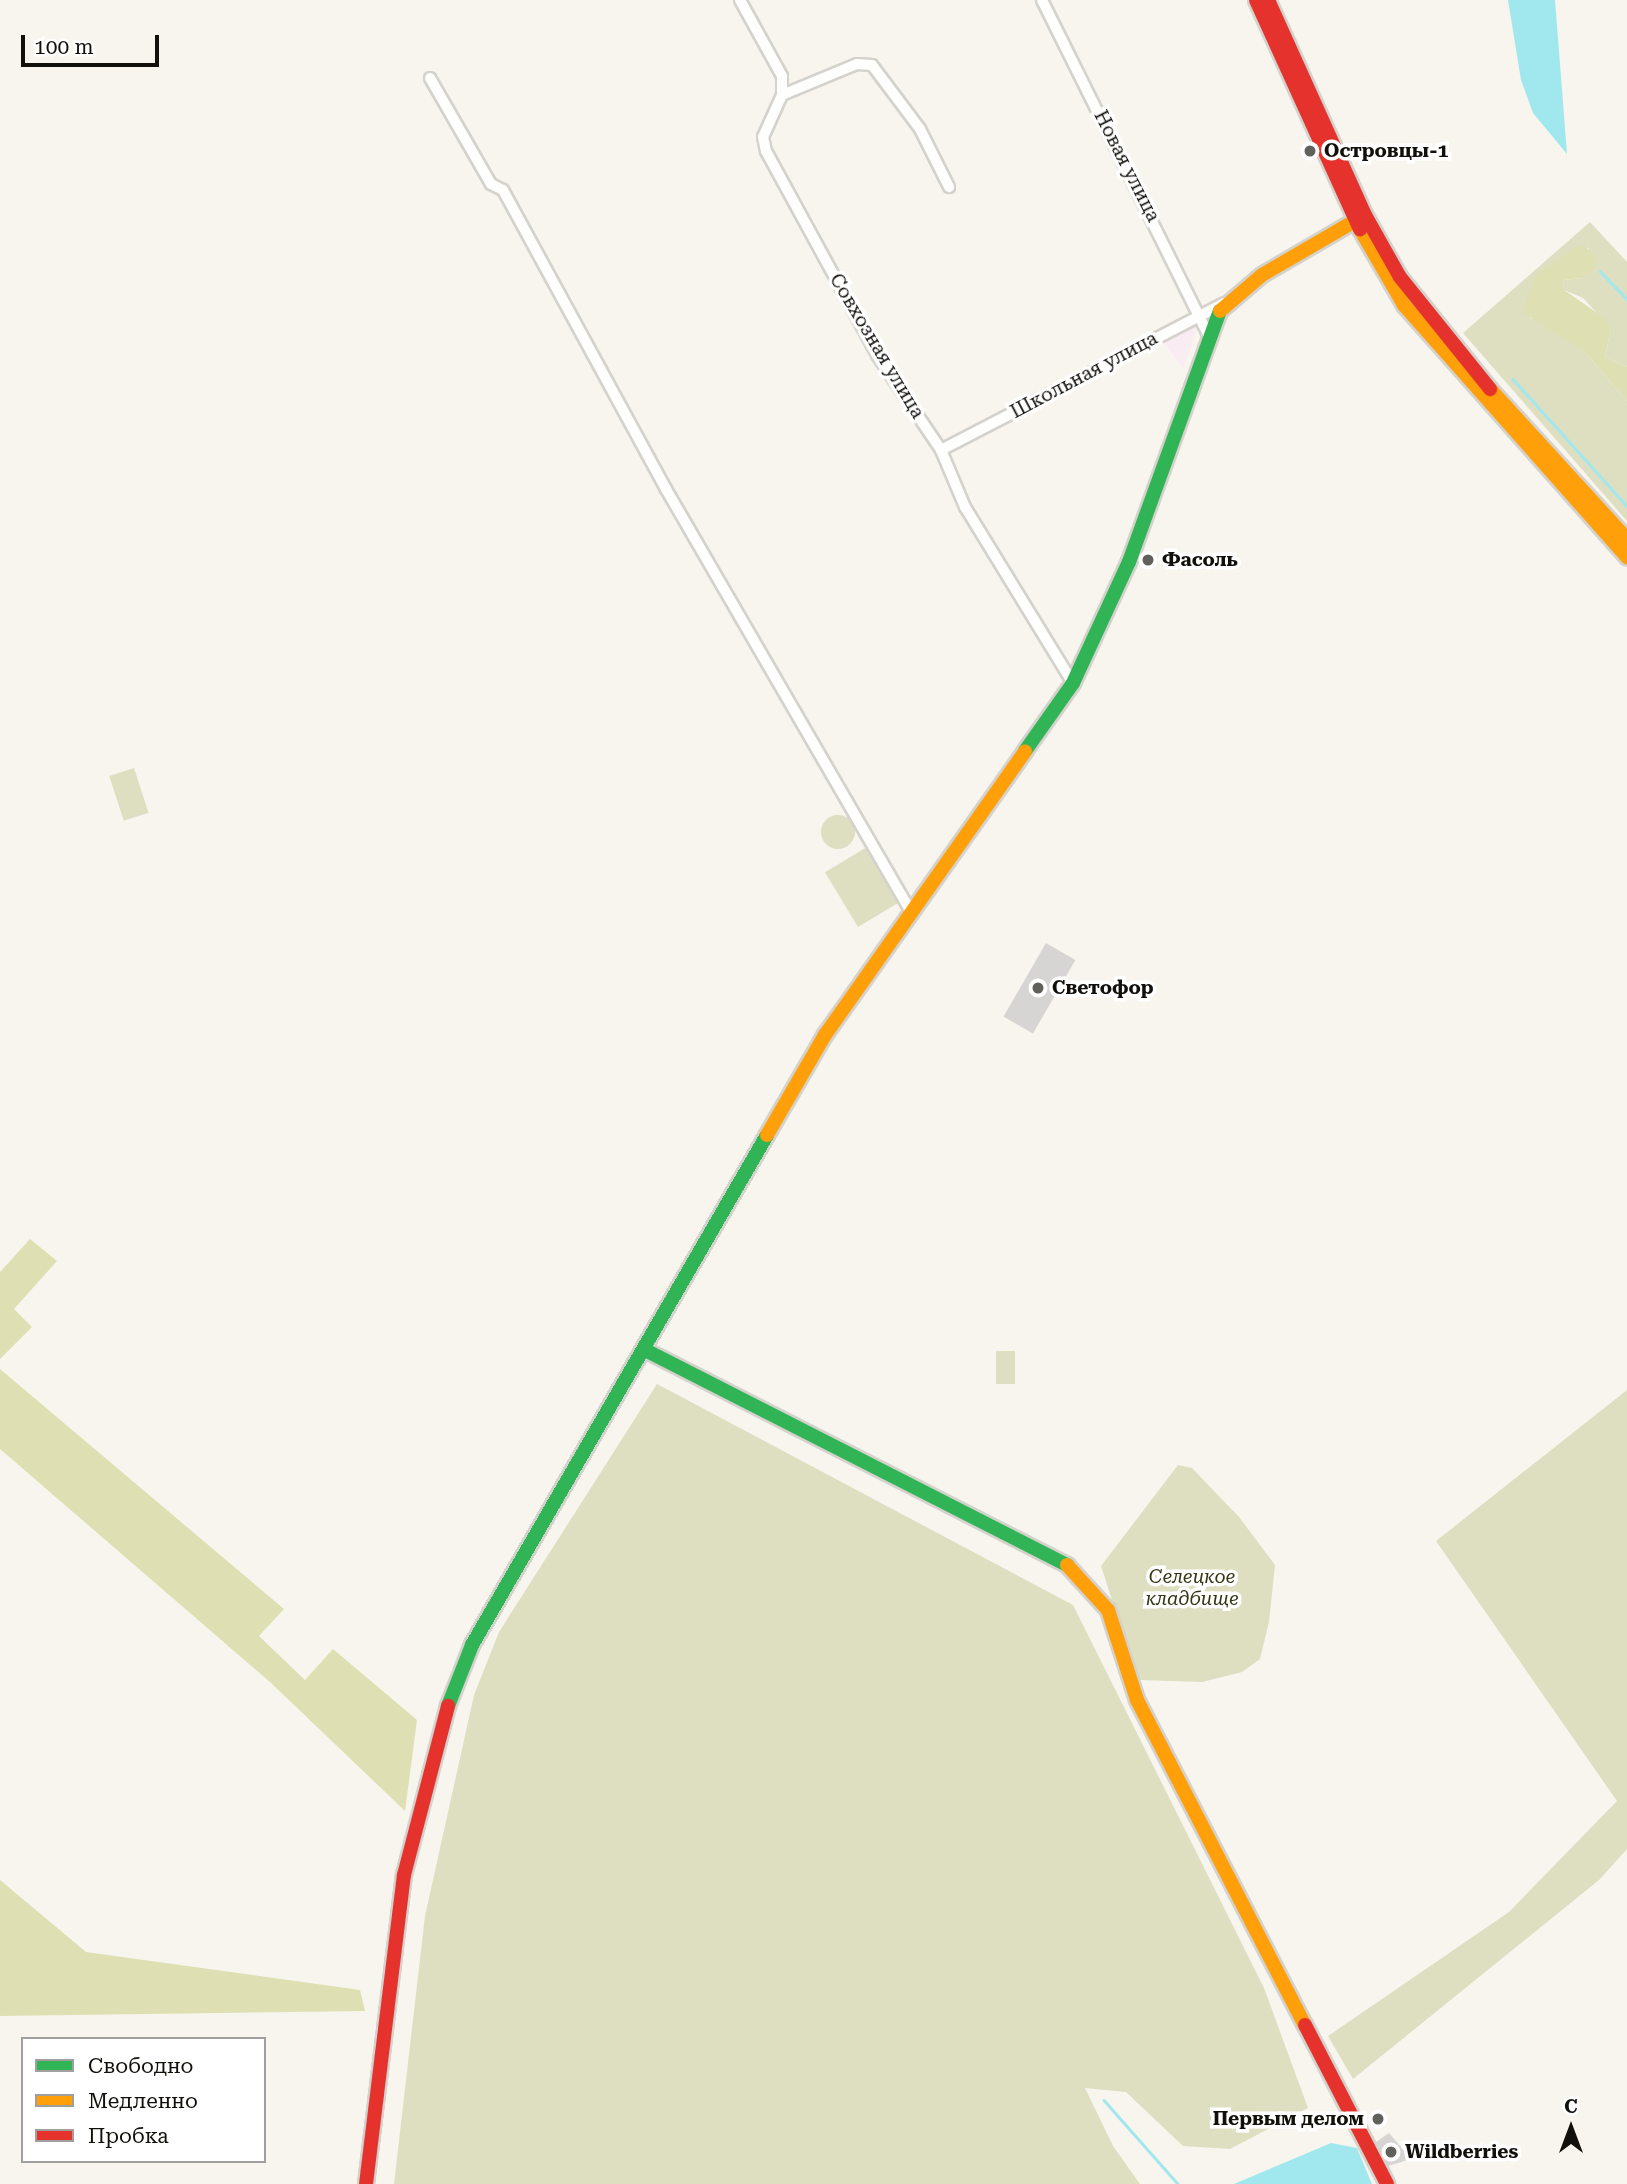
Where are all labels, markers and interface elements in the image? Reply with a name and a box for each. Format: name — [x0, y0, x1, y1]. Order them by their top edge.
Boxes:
scale bar — [24, 21, 163, 65]
text: 100 m — [34, 35, 94, 59]
street label: Новая улица — [1089, 106, 1165, 226]
place label: Островцы-1 — [1324, 140, 1448, 162]
marker: Островцы-1 — [1302, 143, 1318, 159]
street label: Совхозная улица — [825, 269, 929, 423]
street label: Школьная улица — [1007, 327, 1161, 423]
place label: Фасоль — [1162, 549, 1238, 571]
marker: Фасоль — [1140, 552, 1156, 568]
place label: Светофор — [1052, 977, 1154, 999]
marker: Светофор — [1030, 980, 1046, 996]
park label: Селецкое кладбище — [1145, 1566, 1239, 1610]
legend — [21, 2037, 266, 2163]
text: Свободно — [88, 2054, 194, 2078]
text: Медленно — [88, 2089, 198, 2113]
north arrow — [1536, 2093, 1606, 2163]
text: С — [1564, 2095, 1578, 2118]
place label: Первым делом — [1213, 2108, 1364, 2130]
marker: Первым делом — [1370, 2111, 1386, 2127]
text: Пробка — [88, 2124, 169, 2148]
place label: Wildberries — [1405, 2141, 1518, 2163]
marker: Wildberries — [1383, 2144, 1399, 2160]

